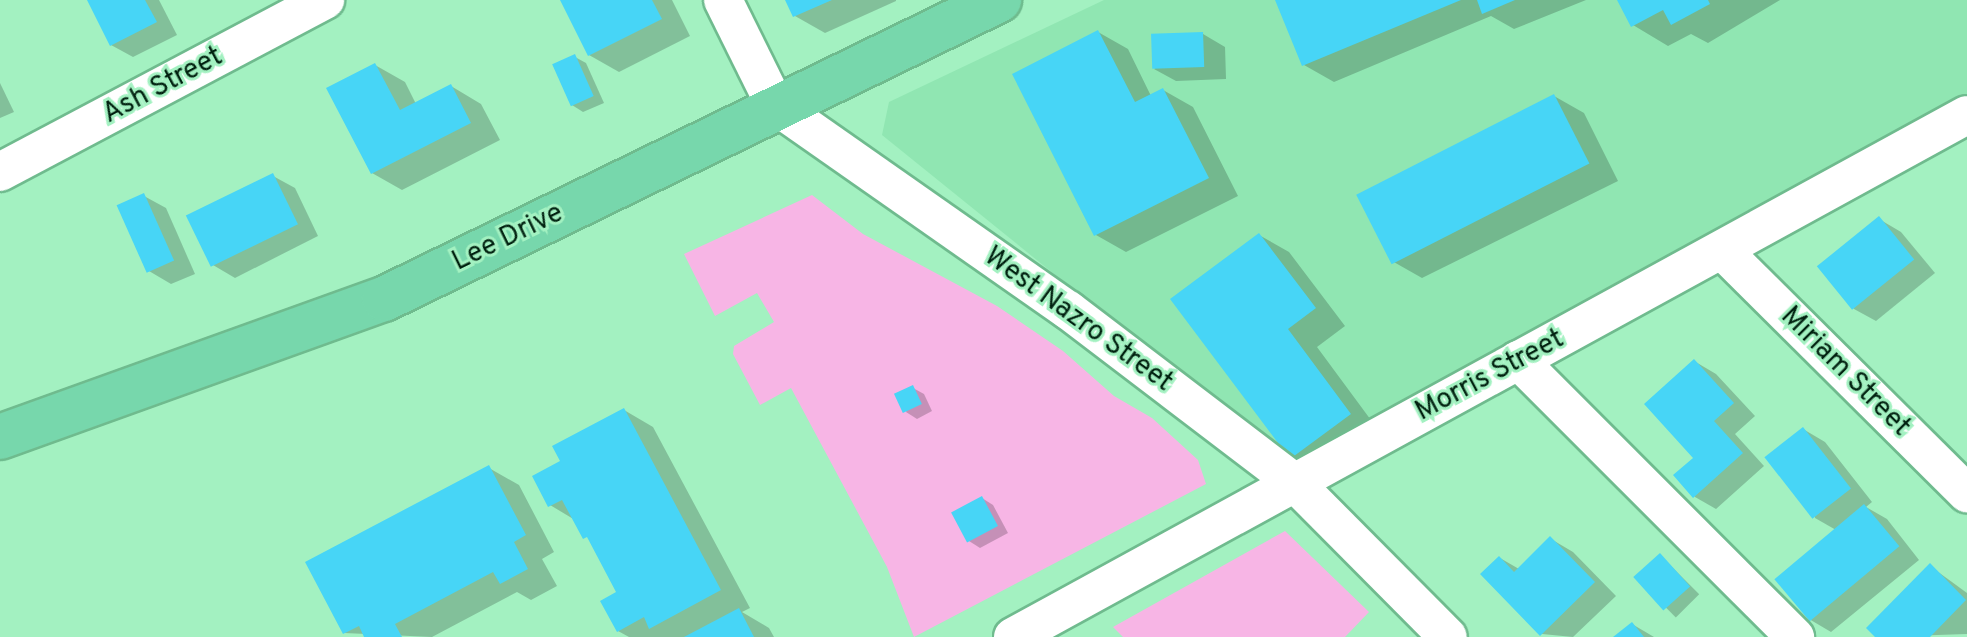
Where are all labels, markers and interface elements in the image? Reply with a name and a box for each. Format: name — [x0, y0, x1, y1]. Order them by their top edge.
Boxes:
street label: Ash Street — [97, 40, 229, 132]
street label: Lee Drive — [447, 197, 569, 279]
street label: West Nazro Street — [977, 240, 1179, 400]
street label: Miriam Street — [1773, 300, 1917, 444]
street label: Morris Street — [1410, 323, 1570, 429]

